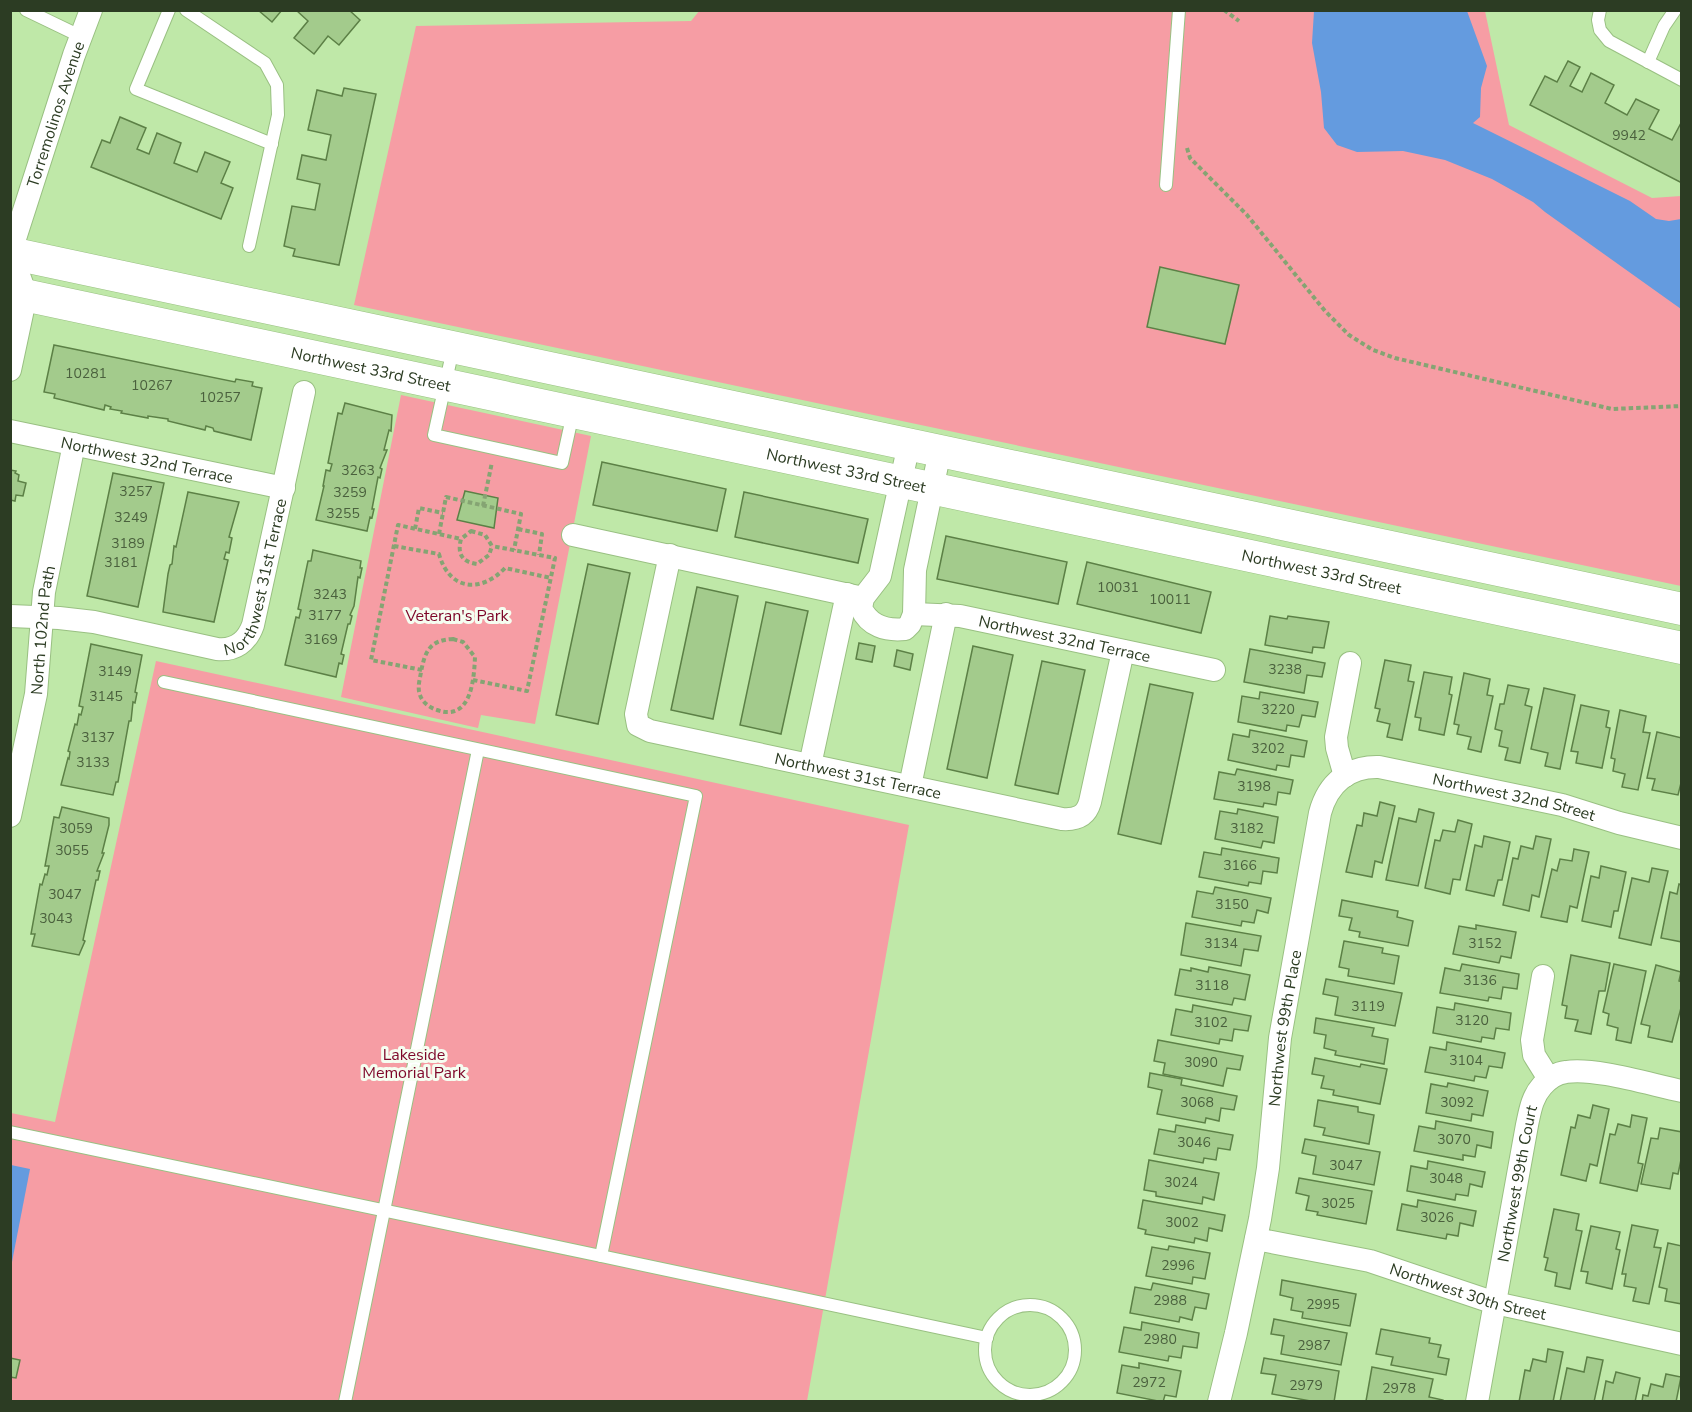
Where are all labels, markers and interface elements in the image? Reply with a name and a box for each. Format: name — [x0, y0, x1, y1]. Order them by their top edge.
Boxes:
street label: Torremolinos Avenue — [22, 38, 90, 190]
house number: 9942 — [1612, 126, 1646, 145]
street label: Northwest 33rd Street — [289, 342, 453, 398]
house number: 10281 — [65, 364, 107, 383]
house number: 10267 — [131, 376, 173, 395]
house number: 10257 — [199, 388, 241, 407]
street label: Northwest 32nd Terrace — [59, 432, 235, 489]
street label: Northwest 33rd Street — [764, 443, 928, 499]
house number: 3263 — [341, 461, 375, 480]
house number: 3257 — [119, 482, 153, 501]
house number: 3259 — [333, 483, 367, 502]
street label: Northwest 31st Terrace — [222, 496, 292, 661]
house number: 3255 — [326, 504, 360, 523]
house number: 3249 — [114, 508, 148, 527]
house number: 3189 — [111, 534, 145, 553]
street label: Northwest 33rd Street — [1240, 545, 1404, 600]
house number: 3181 — [104, 553, 138, 572]
street label: North 102nd Path — [26, 564, 61, 696]
house number: 10031 — [1097, 578, 1139, 597]
house number: 3243 — [313, 585, 347, 604]
house number: 10011 — [1149, 590, 1191, 609]
park label: Veteran's Park — [404, 605, 510, 627]
house number: 3177 — [308, 606, 342, 625]
street label: Northwest 32nd Terrace — [976, 610, 1152, 668]
house number: 3169 — [304, 630, 338, 649]
house number: 3238 — [1268, 660, 1302, 679]
house number: 3149 — [98, 662, 132, 681]
house number: 3145 — [89, 687, 123, 706]
house number: 3220 — [1261, 700, 1295, 719]
house number: 3137 — [81, 728, 115, 747]
house number: 3202 — [1251, 739, 1285, 758]
street label: Northwest 31st Terrace — [773, 748, 943, 805]
house number: 3133 — [76, 753, 110, 772]
street label: Northwest 32nd Street — [1431, 768, 1598, 827]
house number: 3198 — [1237, 777, 1271, 796]
house number: 3059 — [59, 819, 93, 838]
house number: 3182 — [1230, 819, 1264, 838]
house number: 3055 — [55, 841, 89, 860]
house number: 3166 — [1223, 856, 1257, 875]
house number: 3047 — [48, 885, 82, 904]
house number: 3150 — [1215, 895, 1249, 914]
house number: 3043 — [39, 909, 73, 928]
house number: 3134 — [1204, 934, 1238, 953]
house number: 3152 — [1468, 934, 1502, 953]
street label: Northwest 99th Place — [1264, 948, 1307, 1108]
house number: 3136 — [1463, 971, 1497, 990]
house number: 3118 — [1195, 976, 1229, 995]
house number: 3119 — [1351, 997, 1385, 1016]
house number: 3120 — [1455, 1011, 1489, 1030]
house number: 3102 — [1194, 1013, 1228, 1032]
park label: Lakeside Memorial Park — [362, 1044, 467, 1084]
house number: 3104 — [1449, 1051, 1483, 1070]
house number: 3090 — [1184, 1053, 1218, 1072]
house number: 3068 — [1180, 1093, 1214, 1112]
house number: 3092 — [1440, 1093, 1474, 1112]
street label: Northwest 99th Court — [1493, 1103, 1543, 1264]
house number: 3070 — [1437, 1130, 1471, 1149]
house number: 3046 — [1177, 1133, 1211, 1152]
house number: 3047 — [1329, 1156, 1363, 1175]
house number: 3048 — [1429, 1169, 1463, 1188]
house number: 3024 — [1164, 1173, 1198, 1192]
house number: 3025 — [1321, 1194, 1355, 1213]
house number: 3026 — [1420, 1208, 1454, 1227]
house number: 3002 — [1165, 1213, 1199, 1232]
house number: 2996 — [1161, 1256, 1195, 1275]
street label: Northwest 30th Street — [1387, 1258, 1549, 1326]
house number: 2988 — [1153, 1291, 1187, 1310]
house number: 2995 — [1306, 1295, 1340, 1314]
house number: 2980 — [1143, 1330, 1177, 1349]
house number: 2987 — [1297, 1336, 1331, 1355]
house number: 2972 — [1132, 1373, 1166, 1392]
house number: 2979 — [1289, 1376, 1323, 1395]
house number: 2978 — [1382, 1379, 1416, 1398]

